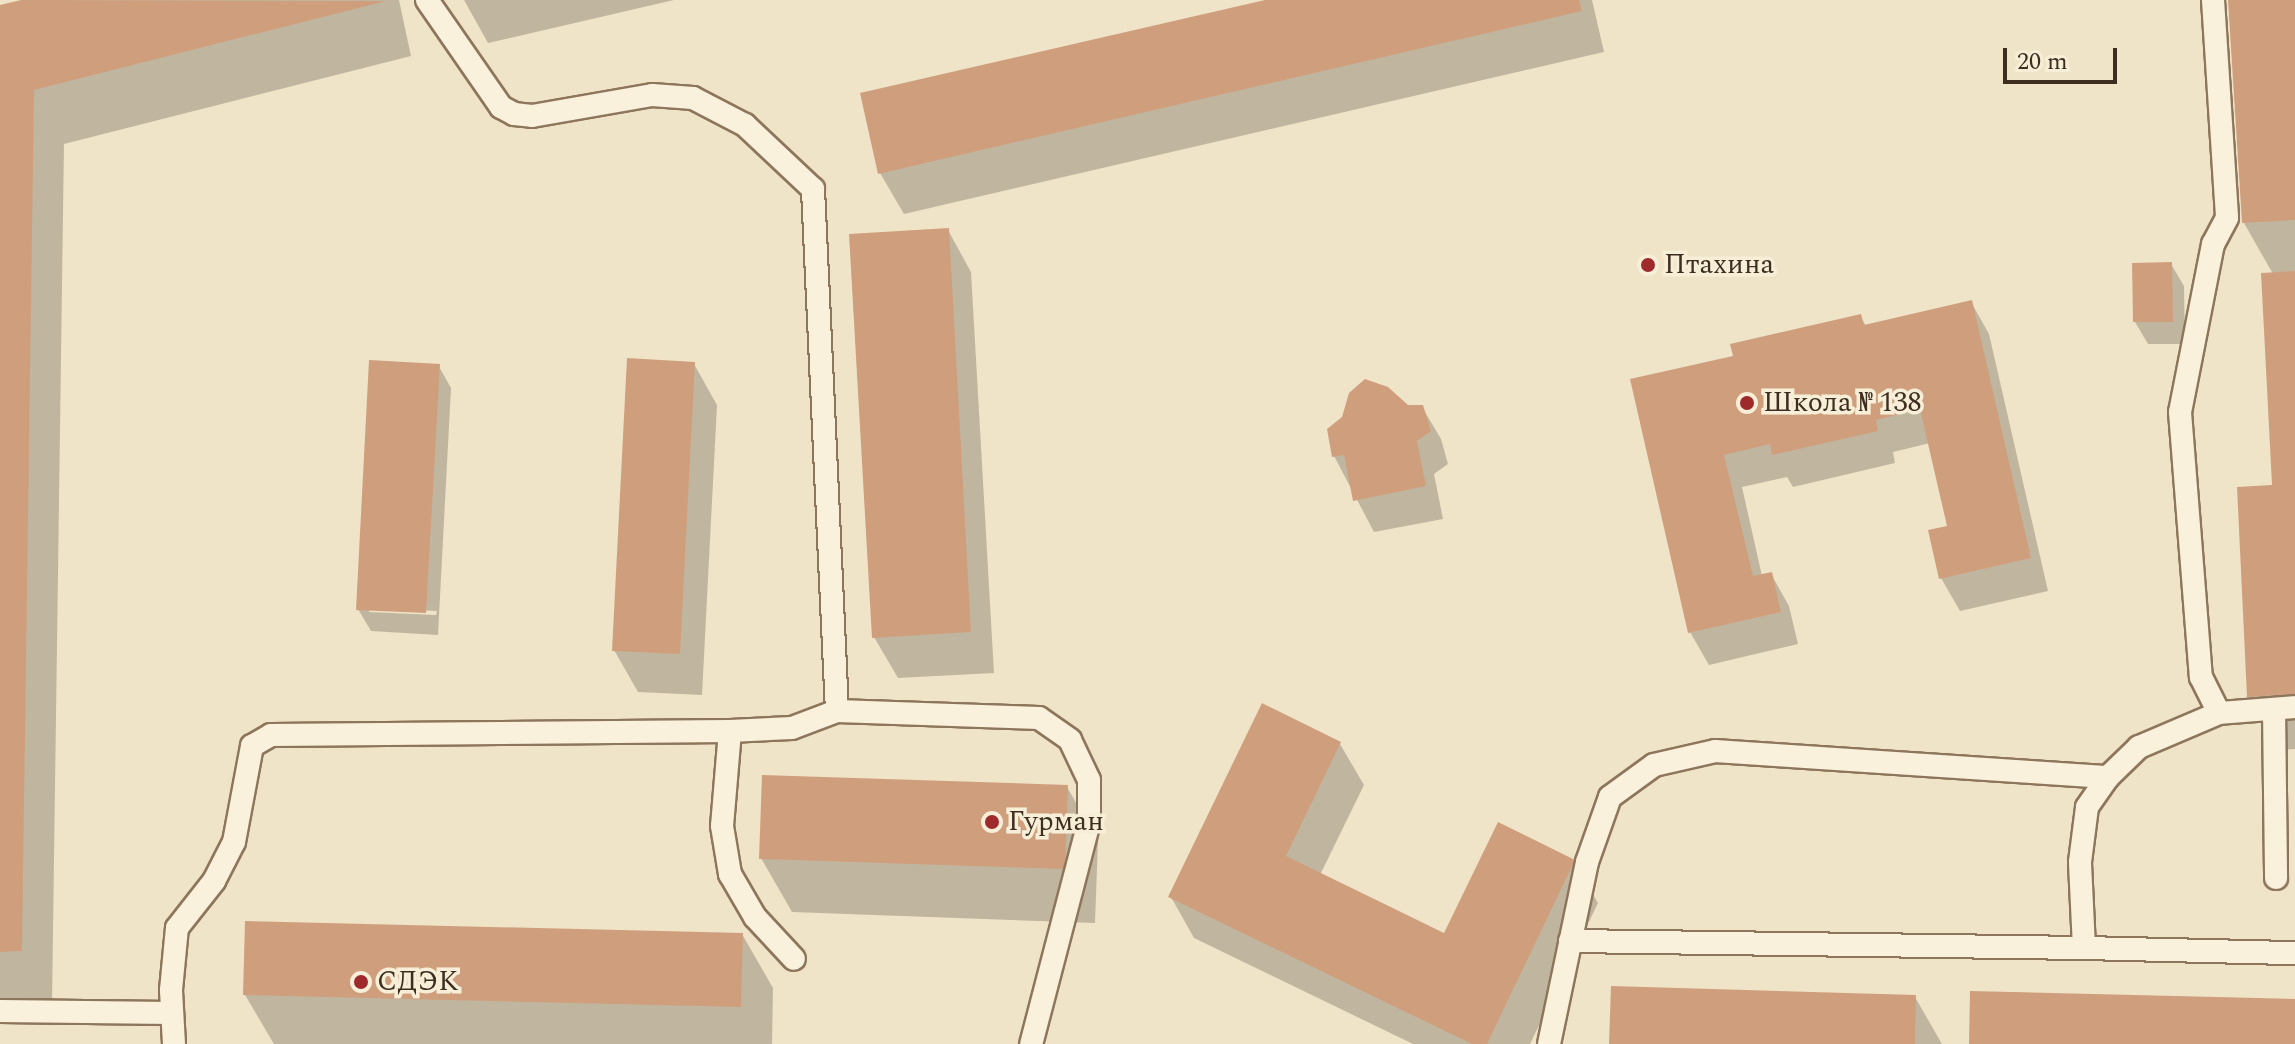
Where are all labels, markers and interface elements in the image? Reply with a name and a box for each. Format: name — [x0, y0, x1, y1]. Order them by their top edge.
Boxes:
scale bar — [2007, 32, 2121, 82]
text: 20 m — [2017, 44, 2068, 80]
place label: Птахина — [1664, 248, 1774, 282]
marker: Птахина — [1639, 256, 1657, 274]
place label: Школа № 138 — [1763, 386, 1922, 420]
marker: Школа № 138 — [1738, 394, 1756, 412]
place label: Гурман — [1008, 805, 1104, 839]
marker: Гурман — [983, 813, 1001, 831]
place label: СДЭК — [377, 965, 458, 999]
marker: СДЭК — [352, 973, 370, 991]

